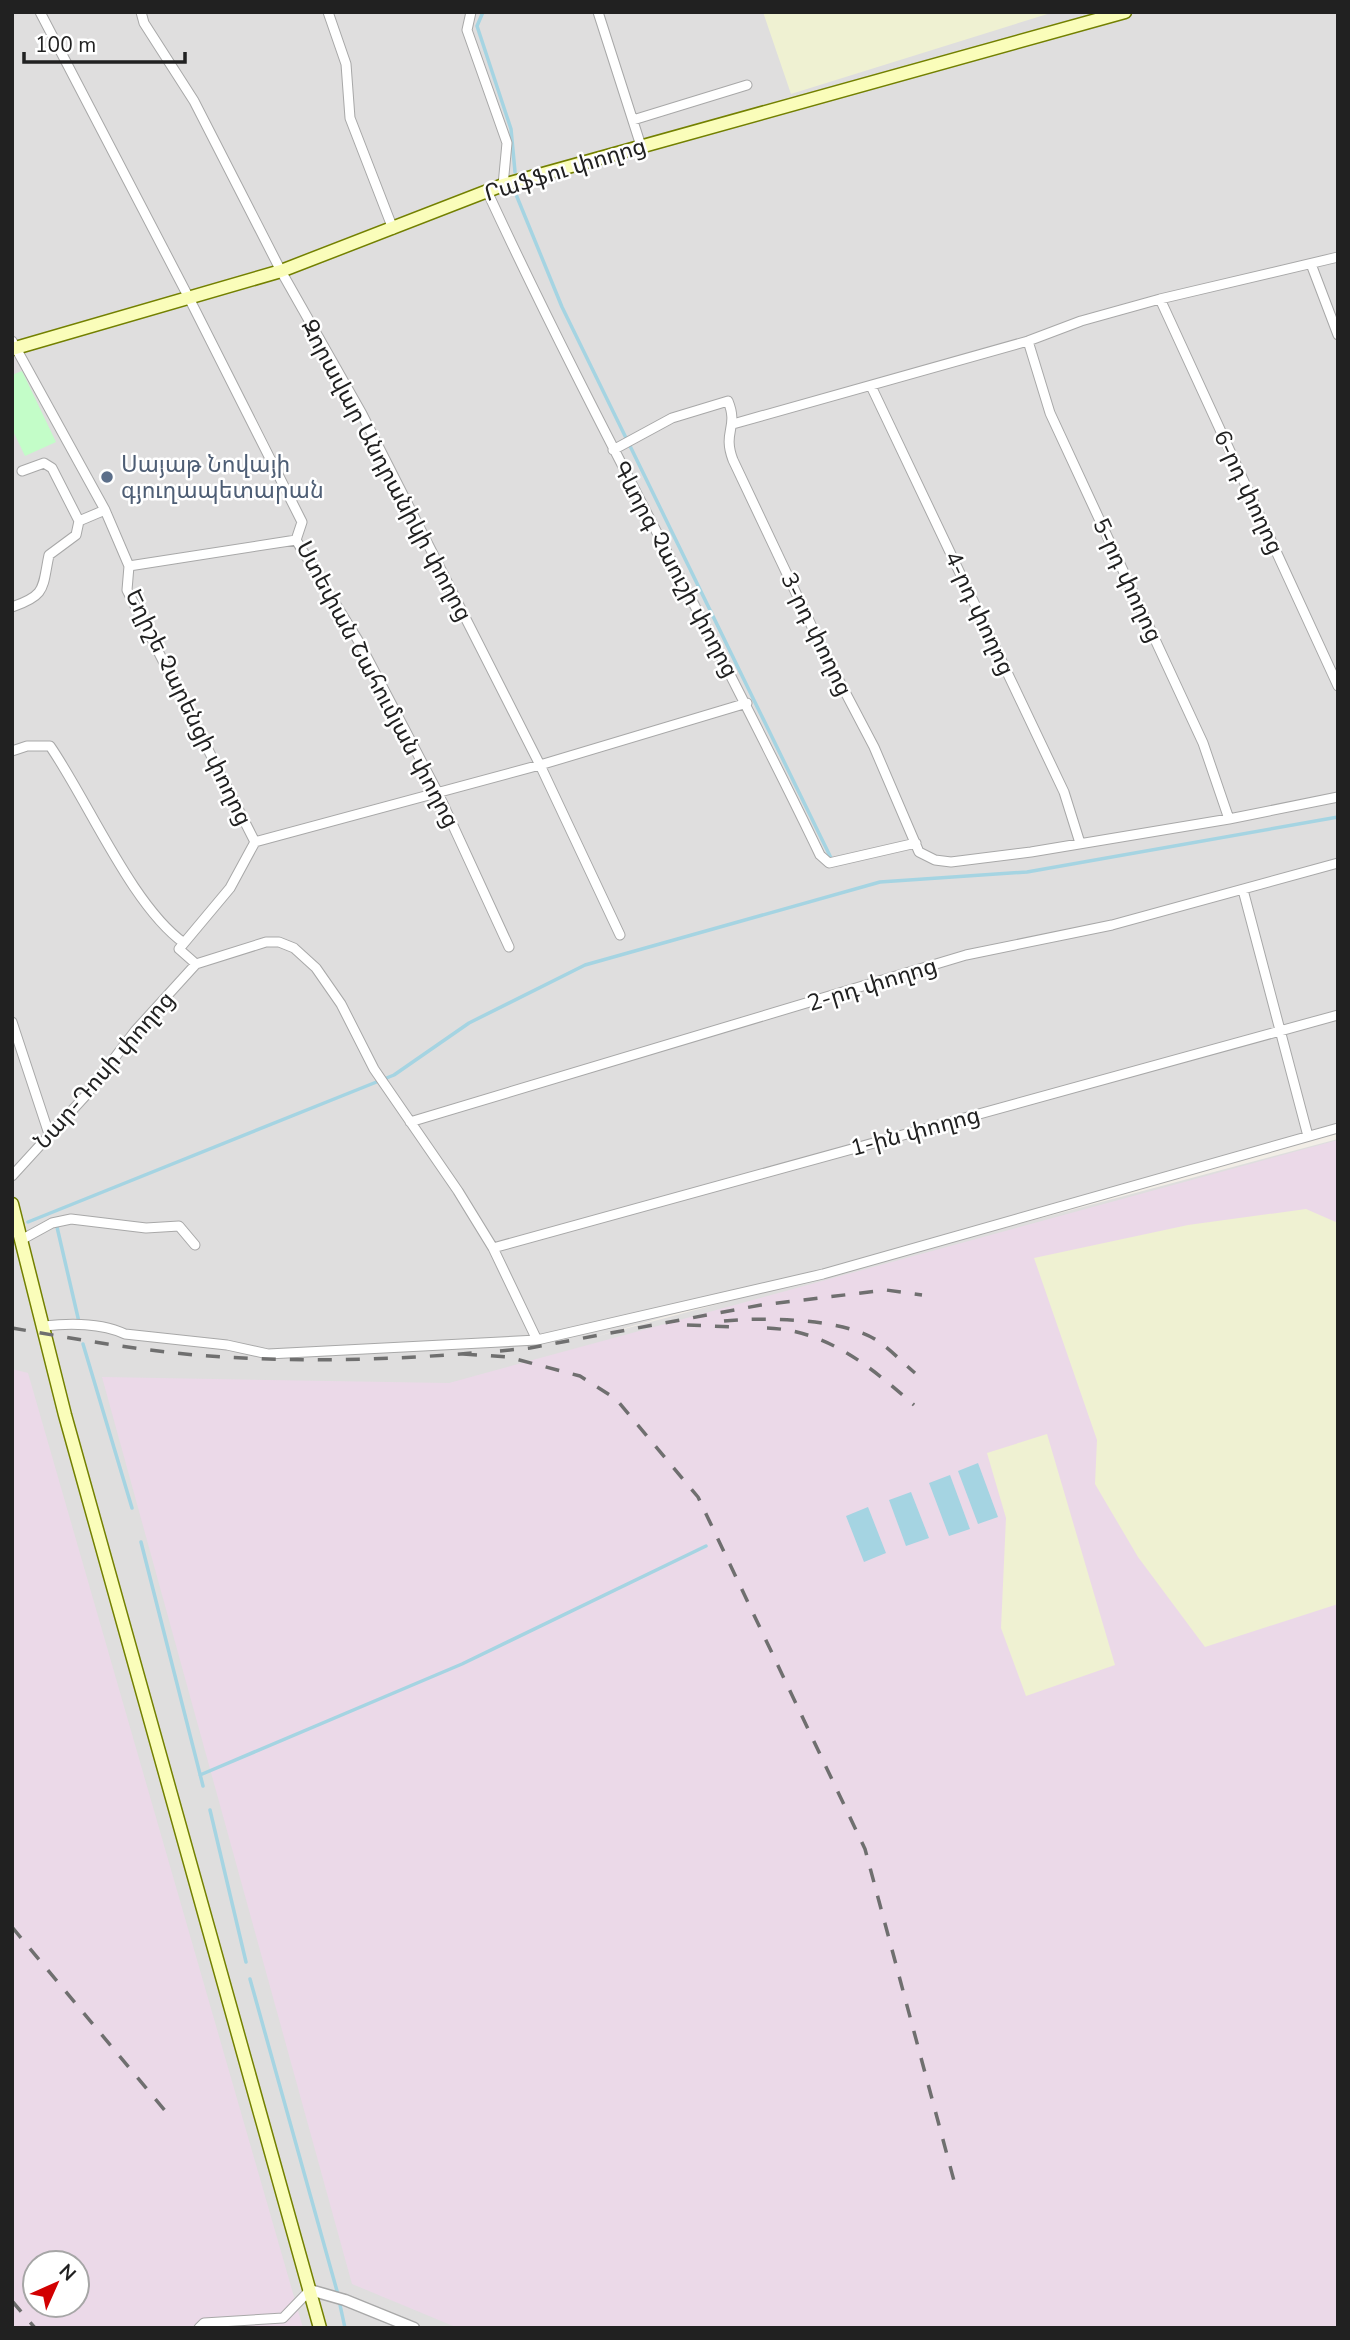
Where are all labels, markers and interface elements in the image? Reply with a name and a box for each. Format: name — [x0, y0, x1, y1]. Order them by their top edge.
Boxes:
scale bar — [24, 21, 186, 65]
text: 100 m — [35, 31, 96, 59]
street label: Րաֆֆու փողոց — [481, 130, 650, 209]
street label: Զորավար Անդրանիկի փողոց — [294, 314, 480, 627]
street label: 6-րդ փողոց — [1206, 425, 1291, 559]
place label: Սայաթ Նովայի գյուղապետարան — [121, 449, 324, 506]
street label: Գևորգ Չաուշի փողոց — [605, 456, 746, 683]
marker: Սայաթ Նովայի գյուղապետարան — [99, 469, 115, 485]
street label: 5-րդ փողոց — [1085, 513, 1170, 647]
street label: Ստեփան Շահումյան փողոց — [289, 535, 467, 833]
street label: 4-րդ փողոց — [937, 546, 1022, 680]
street label: 3-րդ փողոց — [773, 567, 860, 701]
street label: Եղիշե Չարենցի փողոց — [118, 584, 259, 831]
street label: 2-րդ փողոց — [804, 950, 941, 1019]
street label: Նար-Դոսի փողոց — [27, 985, 182, 1156]
street label: 1-ին փողոց — [847, 1099, 983, 1164]
north arrow — [21, 2249, 91, 2319]
text: N — [53, 2258, 82, 2287]

